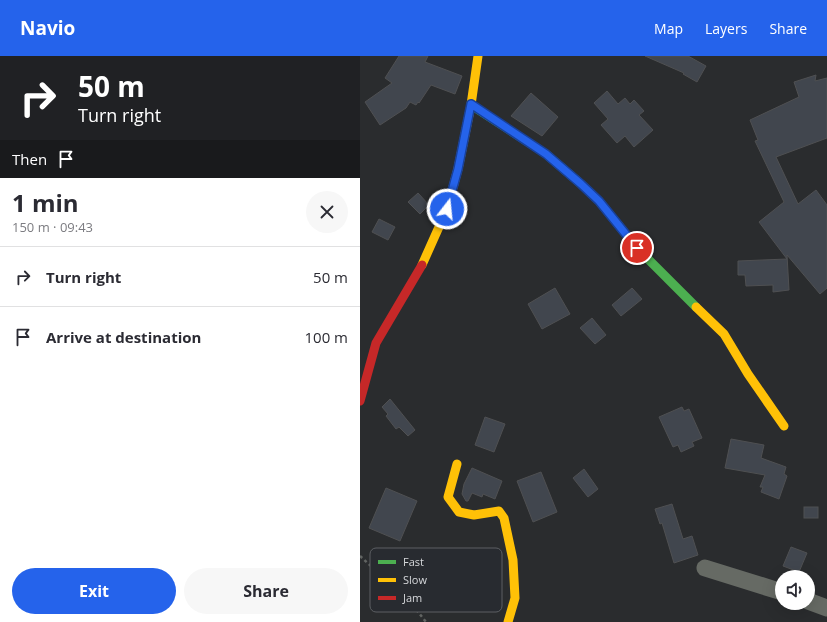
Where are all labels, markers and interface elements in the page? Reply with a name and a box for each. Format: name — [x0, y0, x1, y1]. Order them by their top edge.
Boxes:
text: Navio — [20, 15, 75, 41]
text: Map — [654, 19, 683, 38]
text: Layers — [705, 19, 747, 38]
text: Share — [769, 19, 807, 38]
text: 50 m — [78, 67, 145, 105]
icon: right — [12, 72, 64, 124]
text: Turn right — [78, 103, 161, 127]
icon: arrive — [55, 148, 77, 170]
text: Then — [12, 149, 47, 169]
text: 1 min — [12, 186, 79, 219]
position arrow — [426, 188, 468, 230]
button: close — [306, 191, 348, 233]
text: 150 m · 09:43 — [12, 218, 93, 236]
pin — [620, 231, 654, 265]
icon: arrive — [626, 237, 648, 259]
icon: right — [12, 266, 34, 288]
text: Turn right — [46, 267, 121, 287]
text: 50 m — [313, 267, 348, 287]
icon: arrive — [12, 326, 34, 348]
text: Arrive at destination — [46, 327, 201, 347]
text: 100 m — [304, 327, 348, 347]
legend — [370, 548, 502, 612]
text: Fast — [403, 554, 424, 569]
button: Exit — [12, 568, 176, 614]
button: Share — [184, 568, 348, 614]
map controls — [775, 570, 815, 610]
button: sound — [775, 570, 815, 610]
text: Slow — [403, 572, 427, 587]
text: Jam — [402, 590, 422, 605]

